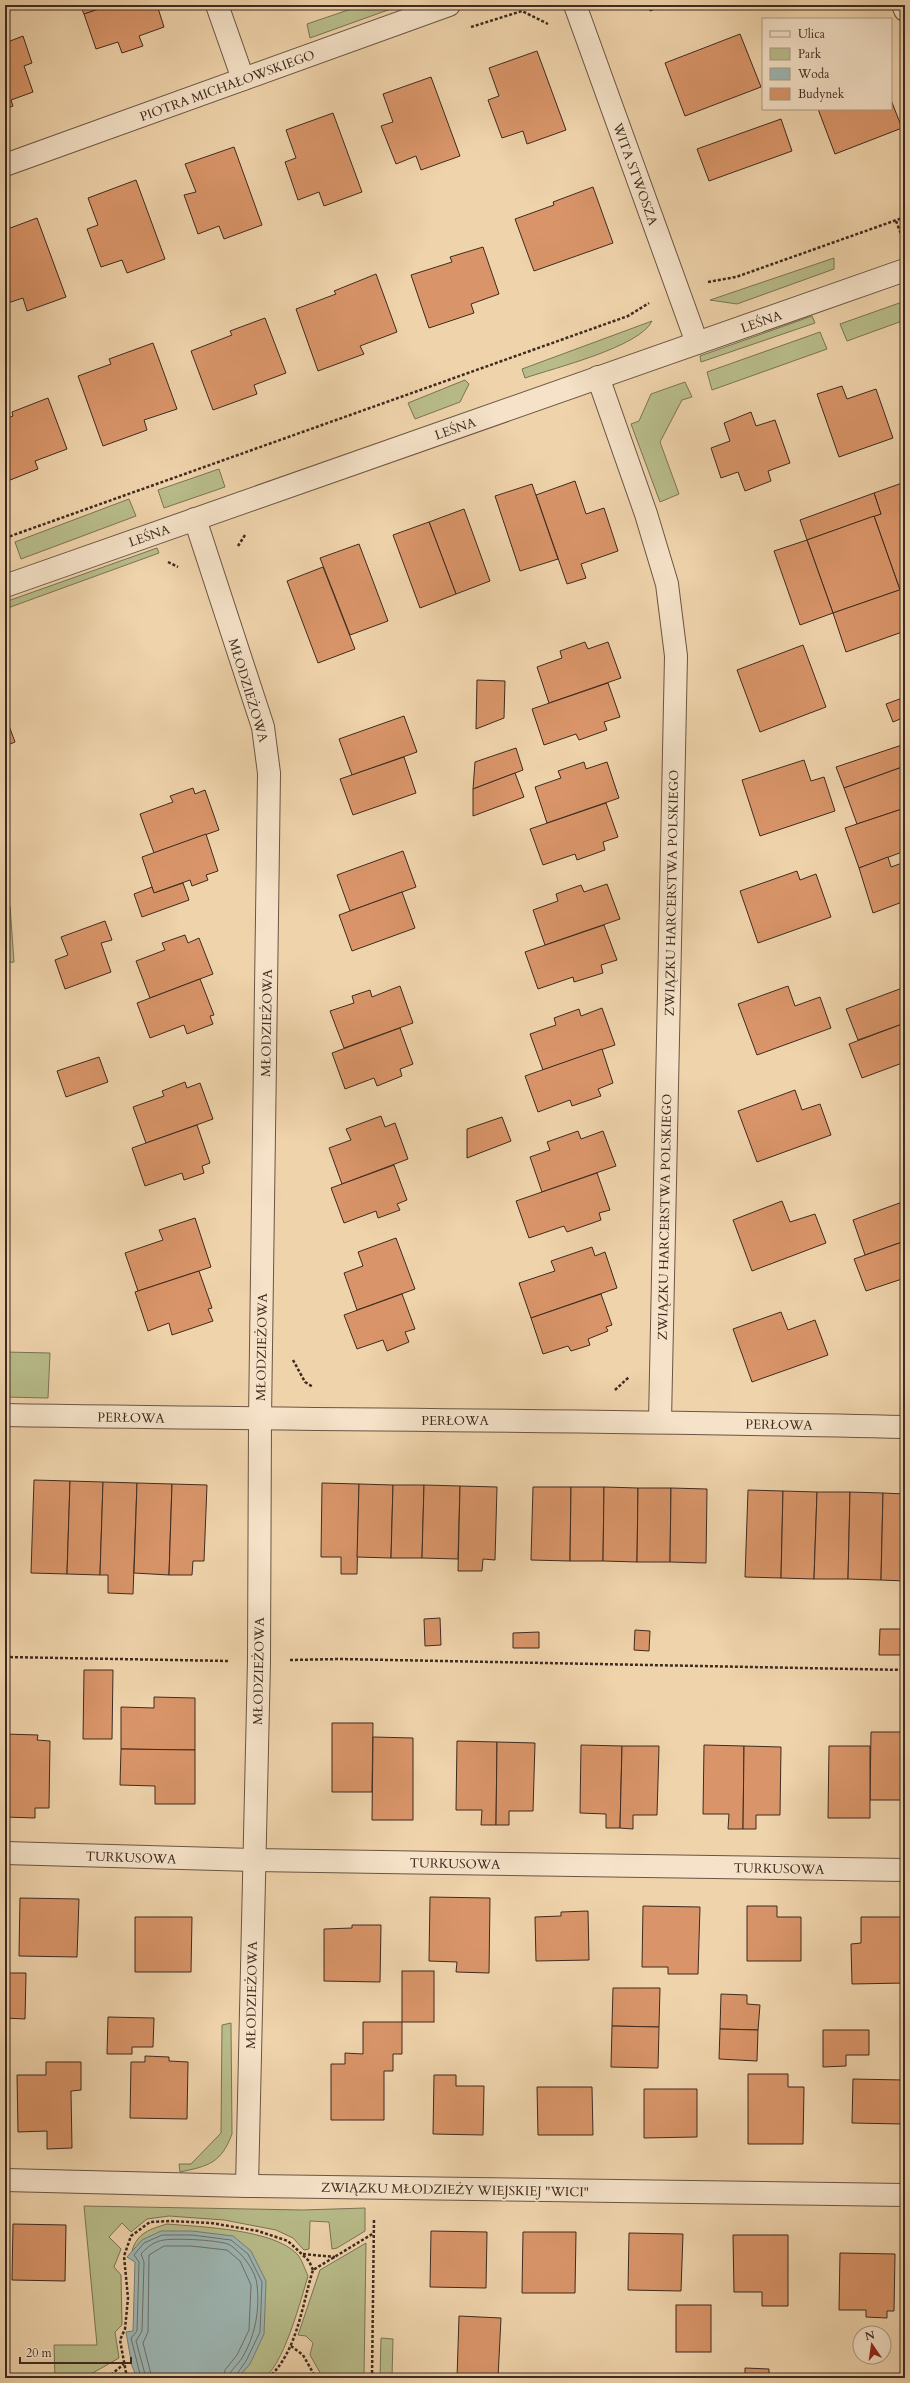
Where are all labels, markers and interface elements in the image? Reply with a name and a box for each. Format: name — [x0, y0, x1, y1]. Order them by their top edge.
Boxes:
legend — [762, 18, 892, 110]
text: Ulica — [798, 26, 826, 42]
street label: PIOTRA MICHAŁOWSKIEGO — [137, 46, 317, 126]
text: Park — [798, 46, 822, 62]
text: Woda — [797, 66, 830, 82]
text: Budynek — [798, 86, 845, 102]
street label: WITA STWOSZA — [608, 120, 662, 229]
street label: LEŚNA — [738, 306, 785, 337]
street label: LEŚNA — [432, 413, 479, 444]
street label: LEŚNA — [126, 520, 173, 551]
street label: MŁODZIEŻOWA — [224, 636, 273, 745]
street label: ZWIĄZKU HARCERSTWA POLSKIEGO — [661, 770, 683, 1016]
street label: MŁODZIEŻOWA — [257, 968, 277, 1077]
street label: ZWIĄZKU HARCERSTWA POLSKIEGO — [654, 1094, 676, 1340]
street label: MŁODZIEŻOWA — [252, 1292, 272, 1401]
street label: PERŁOWA — [97, 1408, 166, 1428]
street label: PERŁOWA — [421, 1412, 489, 1430]
street label: PERŁOWA — [745, 1415, 814, 1435]
street label: MŁODZIEŻOWA — [249, 1616, 269, 1725]
street label: TURKUSOWA — [85, 1847, 177, 1869]
street label: TURKUSOWA — [409, 1854, 501, 1874]
street label: TURKUSOWA — [733, 1859, 825, 1879]
street label: MŁODZIEŻOWA — [242, 1940, 262, 2049]
street label: ZWIĄZKU MŁODZIEŻY WIEJSKIEJ "WICI" — [321, 2179, 589, 2201]
north arrow — [852, 2325, 892, 2365]
text: N — [864, 2327, 877, 2344]
scale bar — [20, 2339, 131, 2365]
text: 20 m — [26, 2345, 53, 2361]

